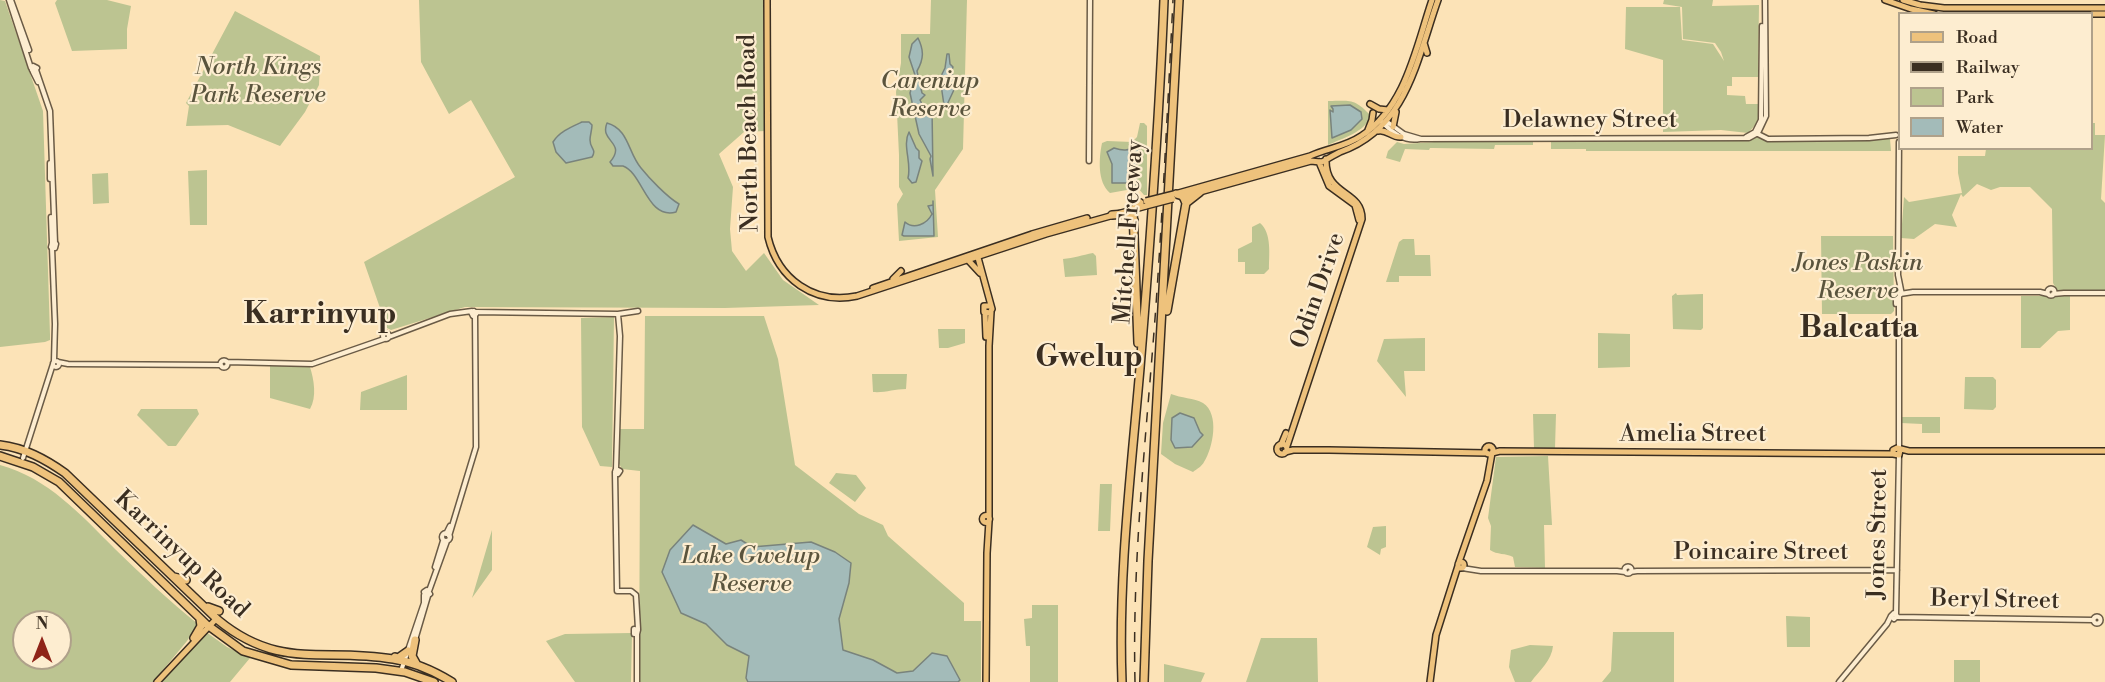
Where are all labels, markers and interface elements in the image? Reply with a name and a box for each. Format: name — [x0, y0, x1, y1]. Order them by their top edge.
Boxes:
legend — [1898, 12, 2093, 150]
text: Road — [1956, 26, 1998, 49]
street label: North Beach Road — [734, 34, 766, 232]
park label: North Kings Park Reserve — [190, 54, 326, 110]
text: Railway — [1956, 56, 2019, 79]
park label: Careniup Reserve — [880, 68, 980, 124]
text: Park — [1956, 86, 1993, 109]
street label: Delawney Street — [1503, 107, 1677, 135]
text: Water — [1956, 116, 2003, 139]
street label: Mitchell Freeway — [1109, 139, 1151, 325]
street label: Odin Drive — [1286, 229, 1352, 353]
park label: Jones Paskin Reserve — [1793, 250, 1923, 306]
district label: Karrinyup — [243, 298, 397, 334]
district label: Balcatta — [1800, 312, 1918, 348]
district label: Gwelup — [1035, 341, 1143, 377]
street label: Amelia Street — [1620, 421, 1766, 449]
street label: Jones Street — [1863, 468, 1895, 600]
street label: Karrinyup Road — [107, 485, 255, 625]
street label: Poincaire Street — [1673, 539, 1849, 567]
park label: Lake Gwelup Reserve — [681, 543, 821, 599]
street label: Beryl Street — [1930, 585, 2060, 617]
north arrow — [12, 610, 72, 670]
text: N — [36, 614, 48, 634]

